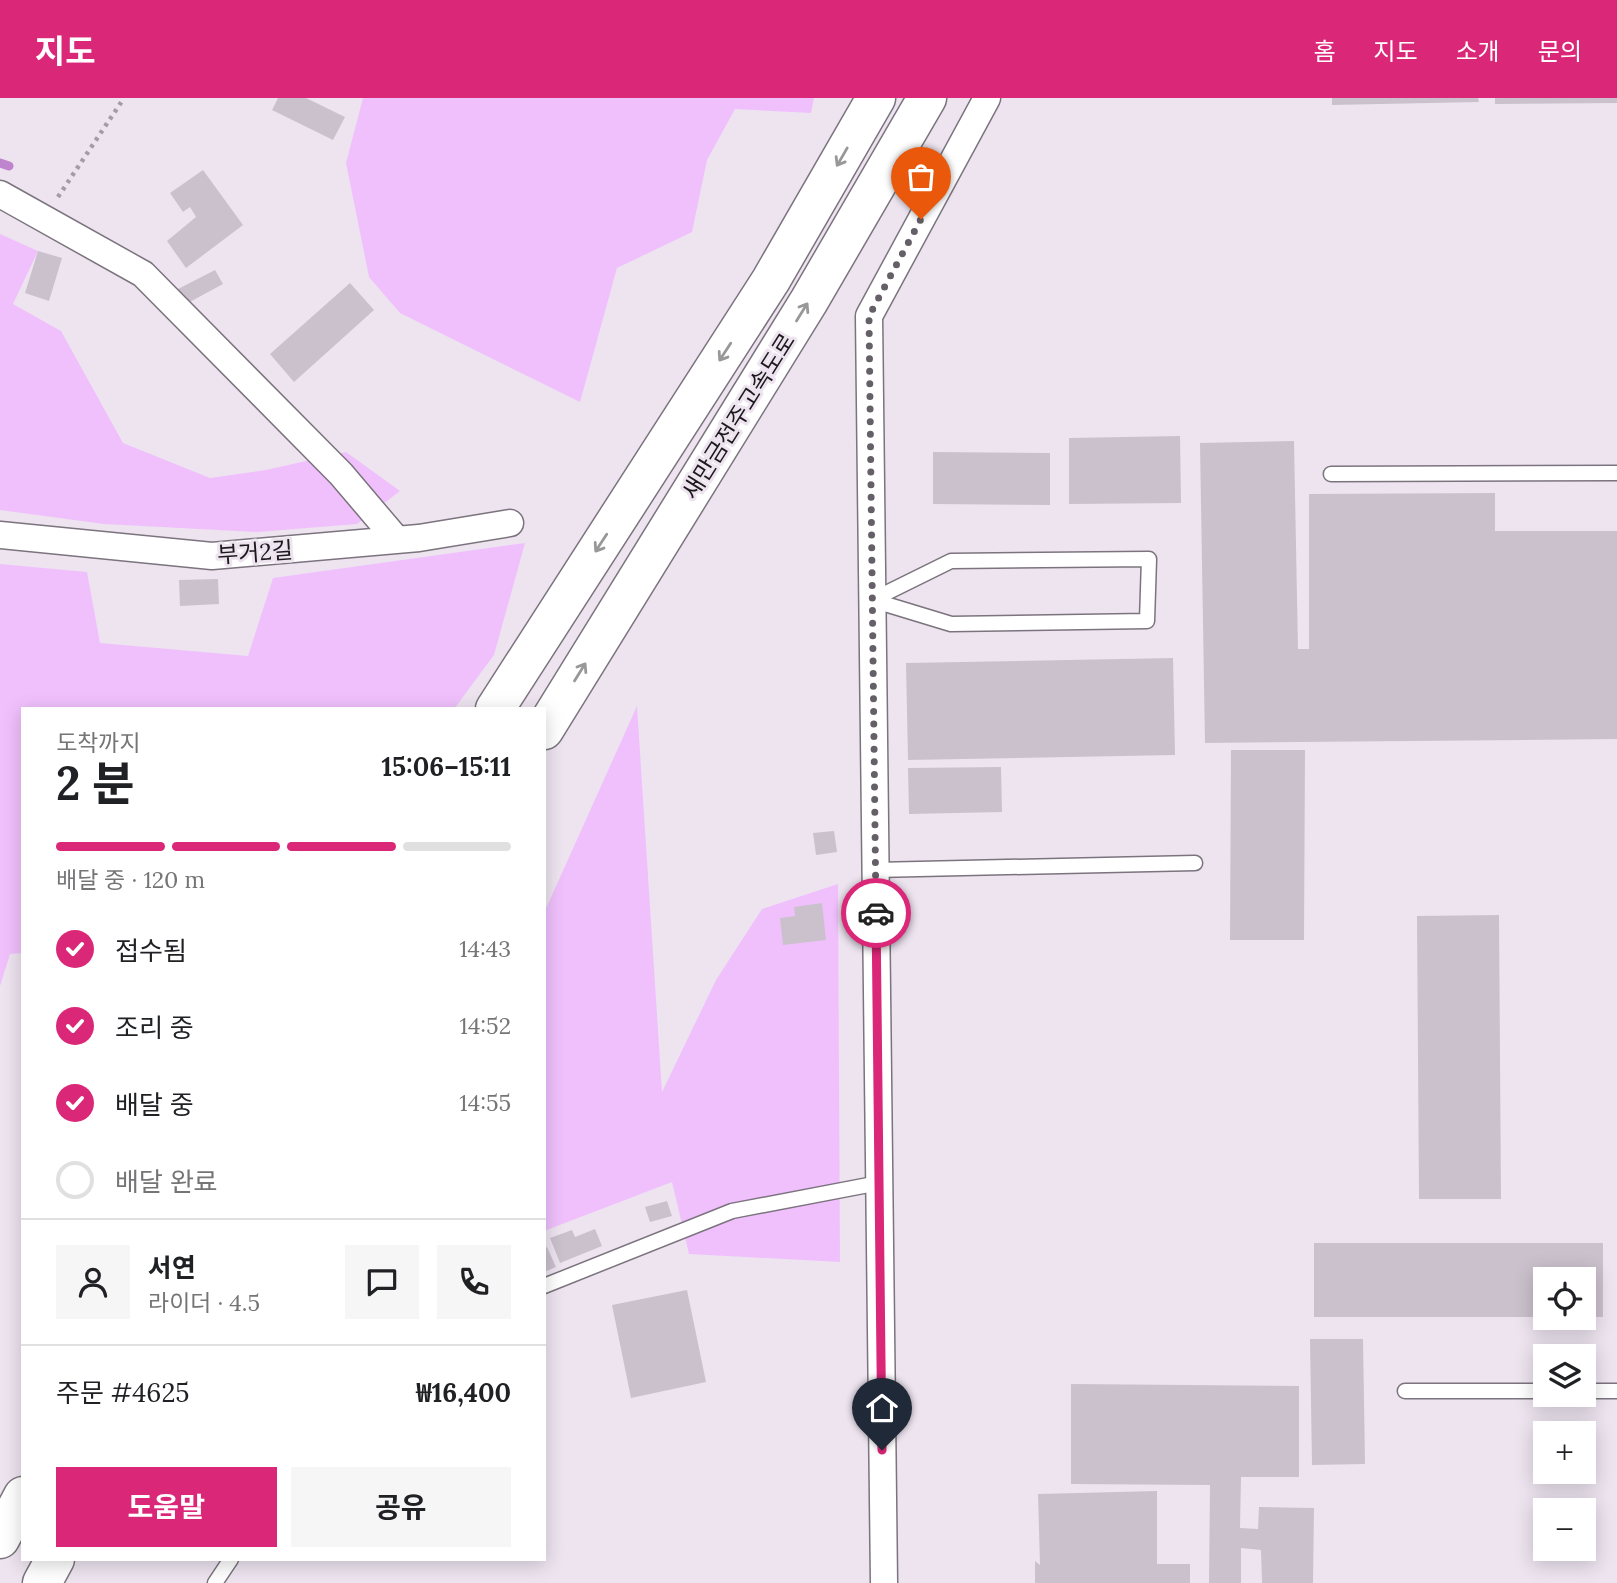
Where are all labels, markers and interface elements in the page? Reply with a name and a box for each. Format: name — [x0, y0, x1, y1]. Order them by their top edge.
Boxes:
text: 지도 — [35, 30, 96, 72]
text: 홈 — [1313, 36, 1335, 67]
text: 지도 — [1373, 36, 1418, 67]
text: 소개 — [1456, 36, 1500, 67]
text: 문의 — [1538, 36, 1582, 67]
one-way arrow — [835, 147, 849, 167]
pin — [891, 147, 951, 219]
icon: bag — [902, 158, 940, 196]
one-way arrow — [796, 302, 810, 322]
street label: 새만금전주고속도로 — [675, 328, 801, 504]
one-way arrow — [717, 342, 732, 361]
one-way arrow — [594, 533, 609, 552]
street label: 부거2길 — [216, 535, 294, 569]
one-way arrow — [573, 663, 587, 683]
text: 도착까지 — [56, 728, 141, 757]
text: 15:06–15:11 — [382, 750, 511, 783]
text: 2 분 — [56, 754, 135, 813]
text: 배달 중 · 120 m — [56, 865, 205, 894]
courier — [841, 878, 911, 948]
icon: car — [857, 894, 895, 932]
icon: check — [56, 930, 94, 968]
text: 접수됨 — [115, 934, 187, 967]
text: 14:43 — [459, 934, 511, 963]
icon: check — [56, 1007, 94, 1045]
text: 조리 중 — [115, 1011, 194, 1044]
text: 14:52 — [460, 1011, 511, 1040]
icon: check — [56, 1084, 94, 1122]
text: 배달 중 — [115, 1088, 194, 1121]
text: 14:55 — [459, 1088, 511, 1117]
text: 배달 완료 — [115, 1165, 218, 1198]
button: person — [56, 1245, 130, 1319]
button: chat — [345, 1245, 419, 1319]
button: phone — [437, 1245, 511, 1319]
text: 서연 — [148, 1251, 196, 1284]
map controls — [1533, 1267, 1596, 1561]
button: locate — [1533, 1267, 1596, 1330]
text: 라이더 · 4.5 — [148, 1288, 260, 1317]
button: layers — [1533, 1344, 1596, 1407]
text: 주문 #4625 — [56, 1376, 190, 1409]
text: ₩16,400 — [416, 1376, 511, 1409]
pin — [852, 1378, 912, 1450]
icon: home — [863, 1389, 901, 1427]
button: + — [1533, 1421, 1596, 1484]
button: 도움말 — [56, 1467, 277, 1547]
button: 공유 — [291, 1467, 511, 1547]
button: − — [1533, 1498, 1596, 1561]

